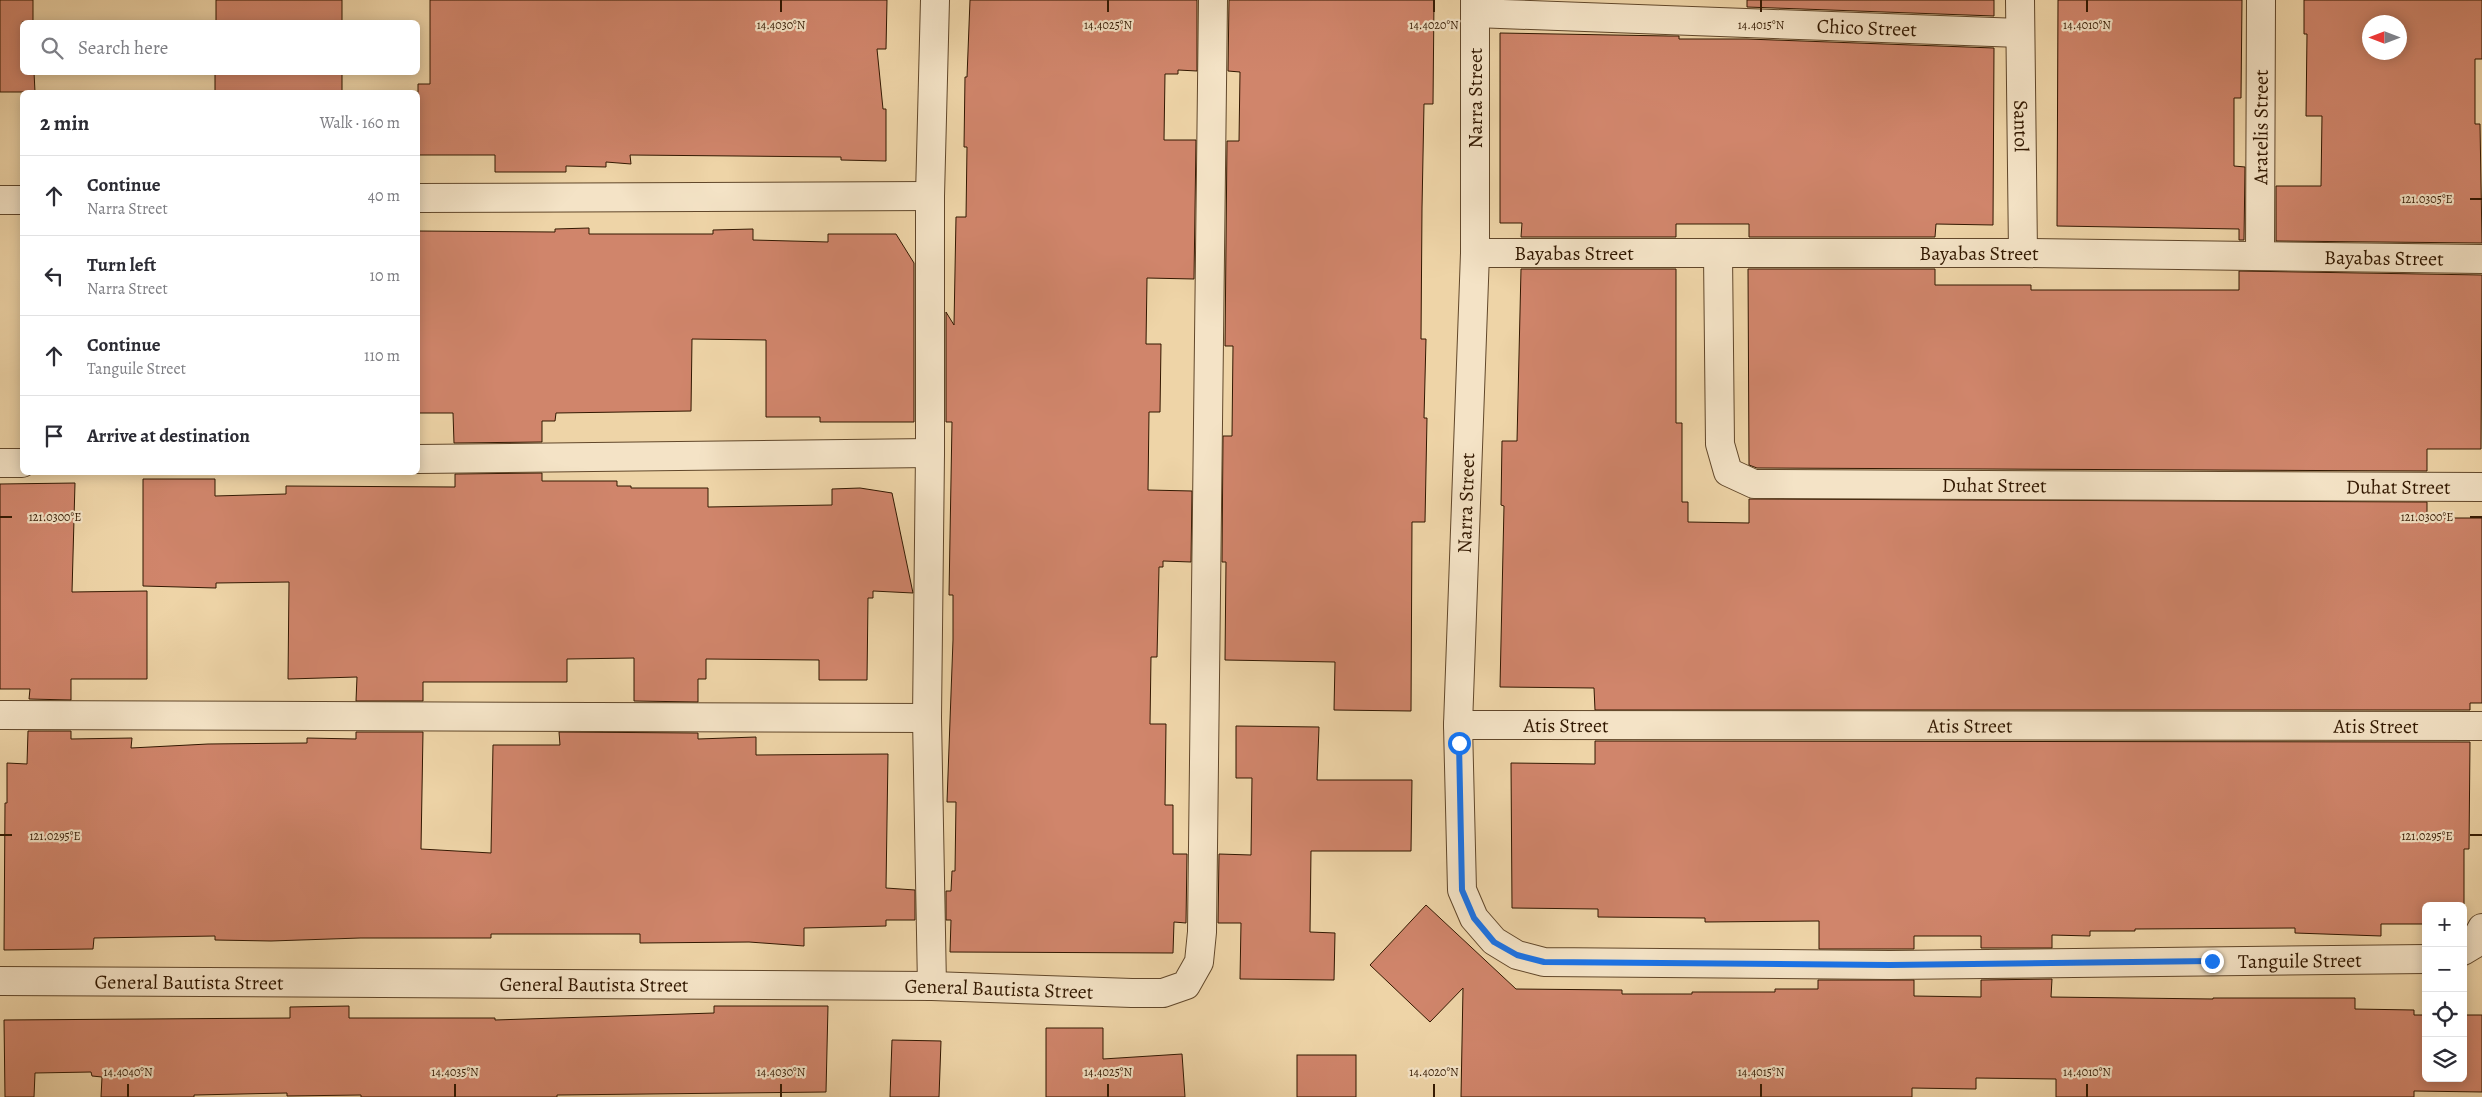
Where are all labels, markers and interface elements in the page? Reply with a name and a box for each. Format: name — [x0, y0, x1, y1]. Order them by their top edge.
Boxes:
street label: Chico Street — [1816, 12, 1918, 43]
north arrow — [2362, 15, 2407, 60]
text: 14.4030°N — [757, 17, 806, 33]
text: 14.4025°N — [1084, 17, 1132, 33]
text: 14.4020°N — [1409, 17, 1459, 33]
text: 14.4015°N — [1738, 17, 1785, 33]
text: 14.4010°N — [2063, 17, 2111, 33]
search box — [20, 20, 420, 75]
icon: search — [38, 34, 66, 62]
text: Search here — [78, 35, 168, 61]
street label: Narra Street — [1462, 47, 1489, 148]
street label: Aratelis Street — [2247, 69, 2274, 186]
street label: Santol — [2008, 100, 2035, 152]
text: 2 min — [40, 109, 89, 137]
text: Walk · 160 m — [320, 112, 400, 134]
text: Continue — [87, 172, 161, 198]
icon: ahead — [40, 182, 68, 210]
text: 40 m — [368, 185, 400, 207]
text: 121.0305°E — [2401, 191, 2453, 207]
text: Narra Street — [87, 198, 168, 220]
street label: Bayabas Street — [1514, 240, 1634, 267]
street label: Bayabas Street — [1919, 240, 2039, 267]
street label: Bayabas Street — [2324, 243, 2444, 272]
text: Turn left — [87, 252, 156, 278]
icon: left — [40, 262, 68, 290]
text: 10 m — [370, 265, 400, 287]
text: Narra Street — [87, 278, 168, 300]
text: Continue — [87, 332, 161, 358]
icon: ahead — [40, 342, 68, 370]
text: 110 m — [364, 345, 400, 367]
text: Tanguile Street — [87, 358, 186, 380]
icon: arrive — [40, 422, 68, 450]
text: Arrive at destination — [87, 423, 250, 449]
street label: Narra Street — [1451, 452, 1481, 554]
street label: Duhat Street — [1942, 471, 2047, 499]
street label: Duhat Street — [2346, 473, 2451, 500]
text: 121.0300°E — [29, 509, 81, 525]
text: 121.0300°E — [2401, 509, 2453, 525]
street label: Atis Street — [1522, 712, 1609, 739]
street label: Atis Street — [1926, 712, 2013, 739]
street label: Atis Street — [2332, 712, 2419, 739]
route start — [1448, 732, 1471, 755]
text: 121.0295°E — [29, 828, 81, 844]
text: 121.0295°E — [2401, 828, 2453, 844]
map controls — [2422, 902, 2467, 1082]
button: + — [2422, 902, 2467, 947]
street label: Tanguile Street — [2238, 946, 2362, 975]
button: − — [2422, 947, 2467, 992]
route end — [2201, 950, 2224, 973]
street label: General Bautista Street — [94, 968, 284, 996]
street label: General Bautista Street — [499, 970, 689, 998]
street label: General Bautista Street — [904, 972, 1094, 1005]
button: locate — [2422, 992, 2467, 1037]
button: layers — [2422, 1037, 2467, 1082]
text: 14.4040°N — [103, 1064, 153, 1080]
text: 14.4035°N — [431, 1064, 479, 1080]
text: 14.4030°N — [757, 1064, 806, 1080]
text: 14.4025°N — [1084, 1064, 1132, 1080]
text: 14.4020°N — [1409, 1064, 1459, 1080]
text: 14.4015°N — [1738, 1064, 1785, 1080]
text: 14.4010°N — [2063, 1064, 2111, 1080]

